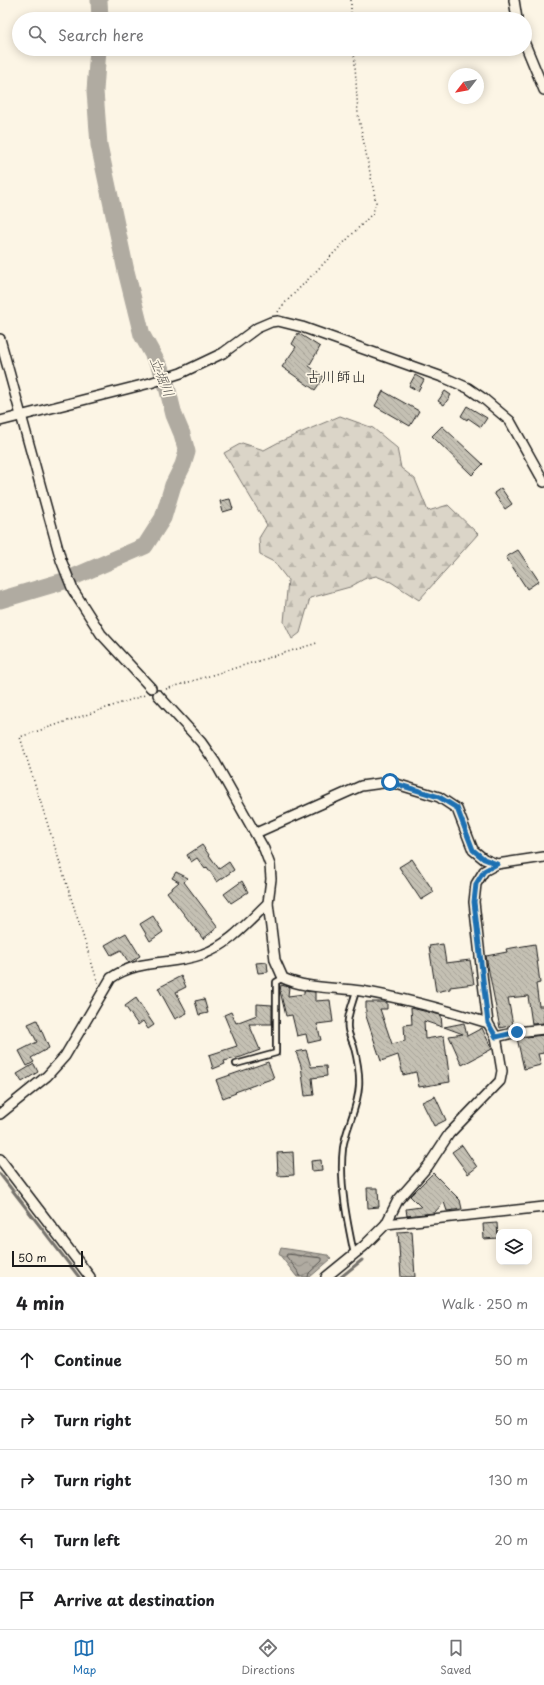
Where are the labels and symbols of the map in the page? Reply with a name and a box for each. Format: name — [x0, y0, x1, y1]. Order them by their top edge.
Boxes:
north arrow — [448, 68, 484, 104]
water label: 立堀川 — [145, 353, 180, 400]
district label: 古川師山 — [306, 364, 366, 387]
route start — [381, 773, 399, 791]
route end — [508, 1023, 526, 1041]
scale bar — [12, 1249, 83, 1268]

